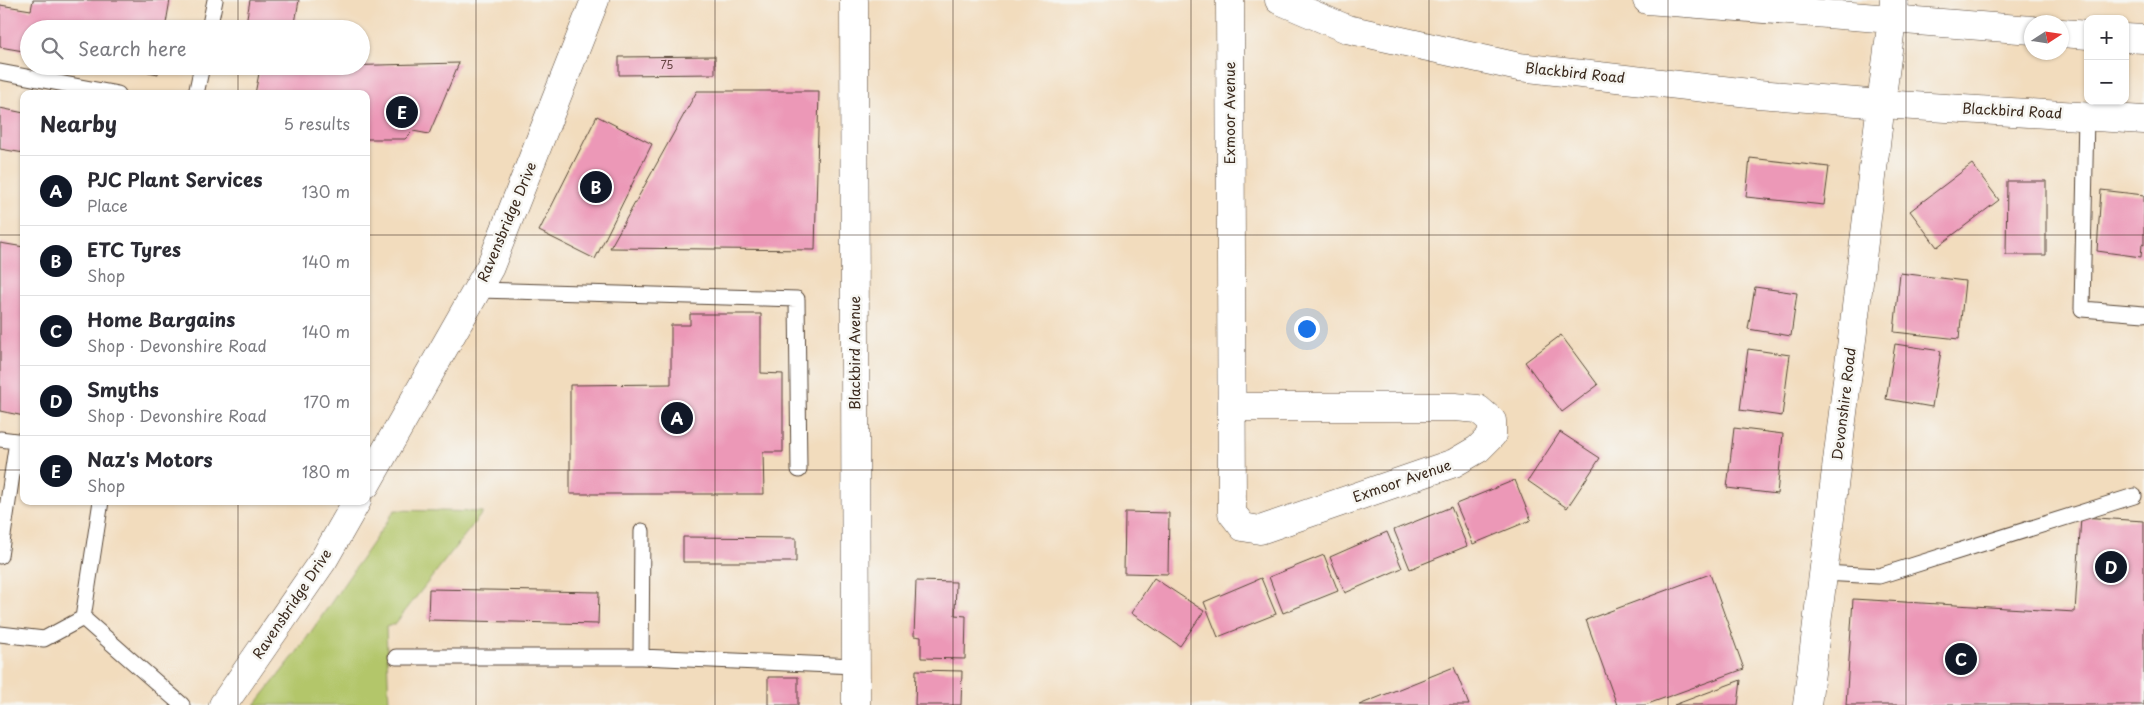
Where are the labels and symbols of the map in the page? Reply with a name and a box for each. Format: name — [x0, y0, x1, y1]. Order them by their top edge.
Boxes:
north arrow — [2024, 15, 2069, 60]
house number: 75 — [661, 56, 673, 73]
street label: Blackbird Road — [1524, 57, 1626, 88]
street label: Exmoor Avenue — [1219, 61, 1240, 164]
pin: E — [386, 93, 418, 131]
street label: Blackbird Road — [1961, 97, 2063, 124]
street label: Ravensbridge Drive — [472, 158, 541, 285]
pin: B — [580, 168, 612, 206]
street label: Blackbird Avenue — [844, 296, 865, 410]
your location — [1294, 316, 1320, 342]
street label: Devonshire Road — [1826, 346, 1861, 461]
pin: A — [661, 399, 693, 437]
street label: Exmoor Avenue — [1350, 454, 1454, 507]
street label: Ravensbridge Drive — [247, 544, 336, 663]
pin: D — [2095, 548, 2127, 586]
pin: C — [1945, 640, 1977, 678]

